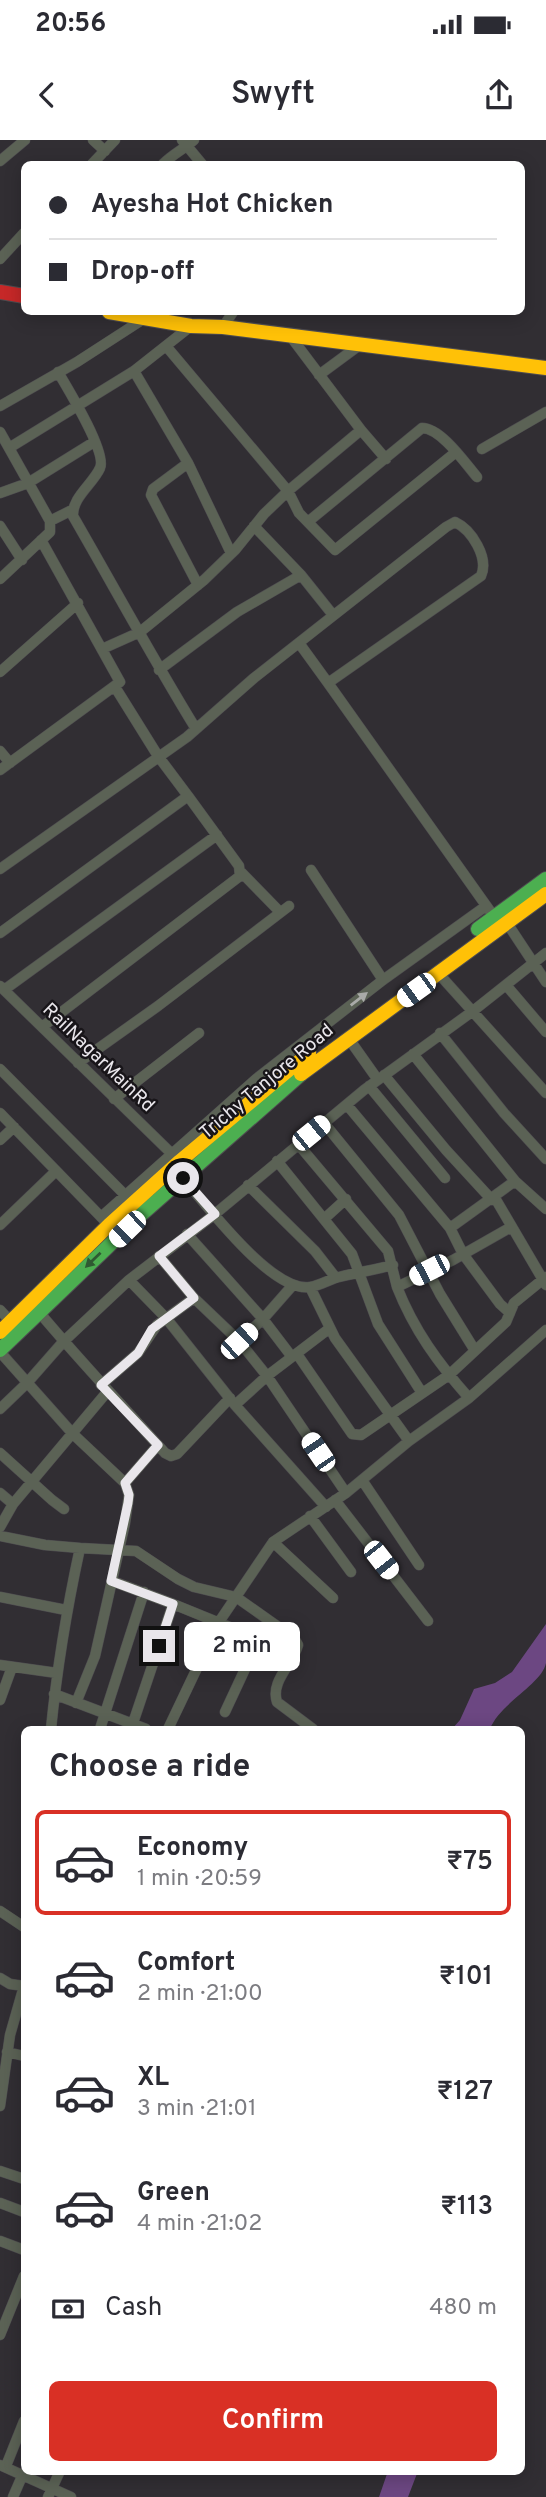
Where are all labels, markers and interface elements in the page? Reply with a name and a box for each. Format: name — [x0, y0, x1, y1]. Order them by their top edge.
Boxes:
text: 20:56 — [35, 8, 106, 41]
text: Swyft — [231, 75, 315, 115]
icon: back — [28, 76, 66, 114]
icon: share — [480, 76, 518, 114]
text: Ayesha Hot Chicken — [91, 189, 333, 222]
text: Drop-off — [91, 256, 194, 289]
car — [393, 969, 440, 1011]
one-way arrow — [350, 992, 368, 1007]
street label: RailNagarMainRd — [37, 998, 159, 1118]
street label: Trichy Tanjore Road — [195, 1019, 339, 1145]
car — [289, 1112, 334, 1154]
route start — [167, 1162, 199, 1194]
car — [105, 1207, 150, 1251]
car — [406, 1251, 453, 1289]
one-way arrow — [85, 1252, 102, 1269]
car — [217, 1319, 262, 1363]
car — [298, 1429, 339, 1475]
car — [360, 1537, 403, 1583]
callout: 2 min — [184, 1622, 299, 1670]
route end — [143, 1630, 175, 1662]
text: 2 min — [212, 1632, 272, 1661]
text: Choose a ride — [49, 1748, 250, 1788]
icon: car — [53, 1831, 116, 1894]
text: Economy — [137, 1832, 248, 1865]
text: ₹75 — [446, 1846, 493, 1879]
text: 1 min · 20:59 — [137, 1865, 262, 1894]
icon: car — [53, 1946, 116, 2009]
text: Comfort — [137, 1947, 235, 1980]
text: ₹101 — [439, 1961, 493, 1994]
text: 2 min · 21:00 — [137, 1980, 263, 2009]
icon: car — [53, 2061, 116, 2124]
text: XL — [137, 2062, 169, 2095]
text: ₹127 — [436, 2076, 493, 2109]
text: 3 min · 21:01 — [137, 2095, 257, 2124]
icon: car — [53, 2176, 116, 2239]
text: Green — [137, 2177, 210, 2210]
text: ₹113 — [440, 2191, 493, 2224]
text: 4 min · 21:02 — [137, 2210, 262, 2239]
icon: cash — [49, 2290, 87, 2328]
text: Cash — [105, 2292, 162, 2325]
text: 480 m — [429, 2294, 497, 2323]
button: Confirm — [49, 2381, 497, 2461]

